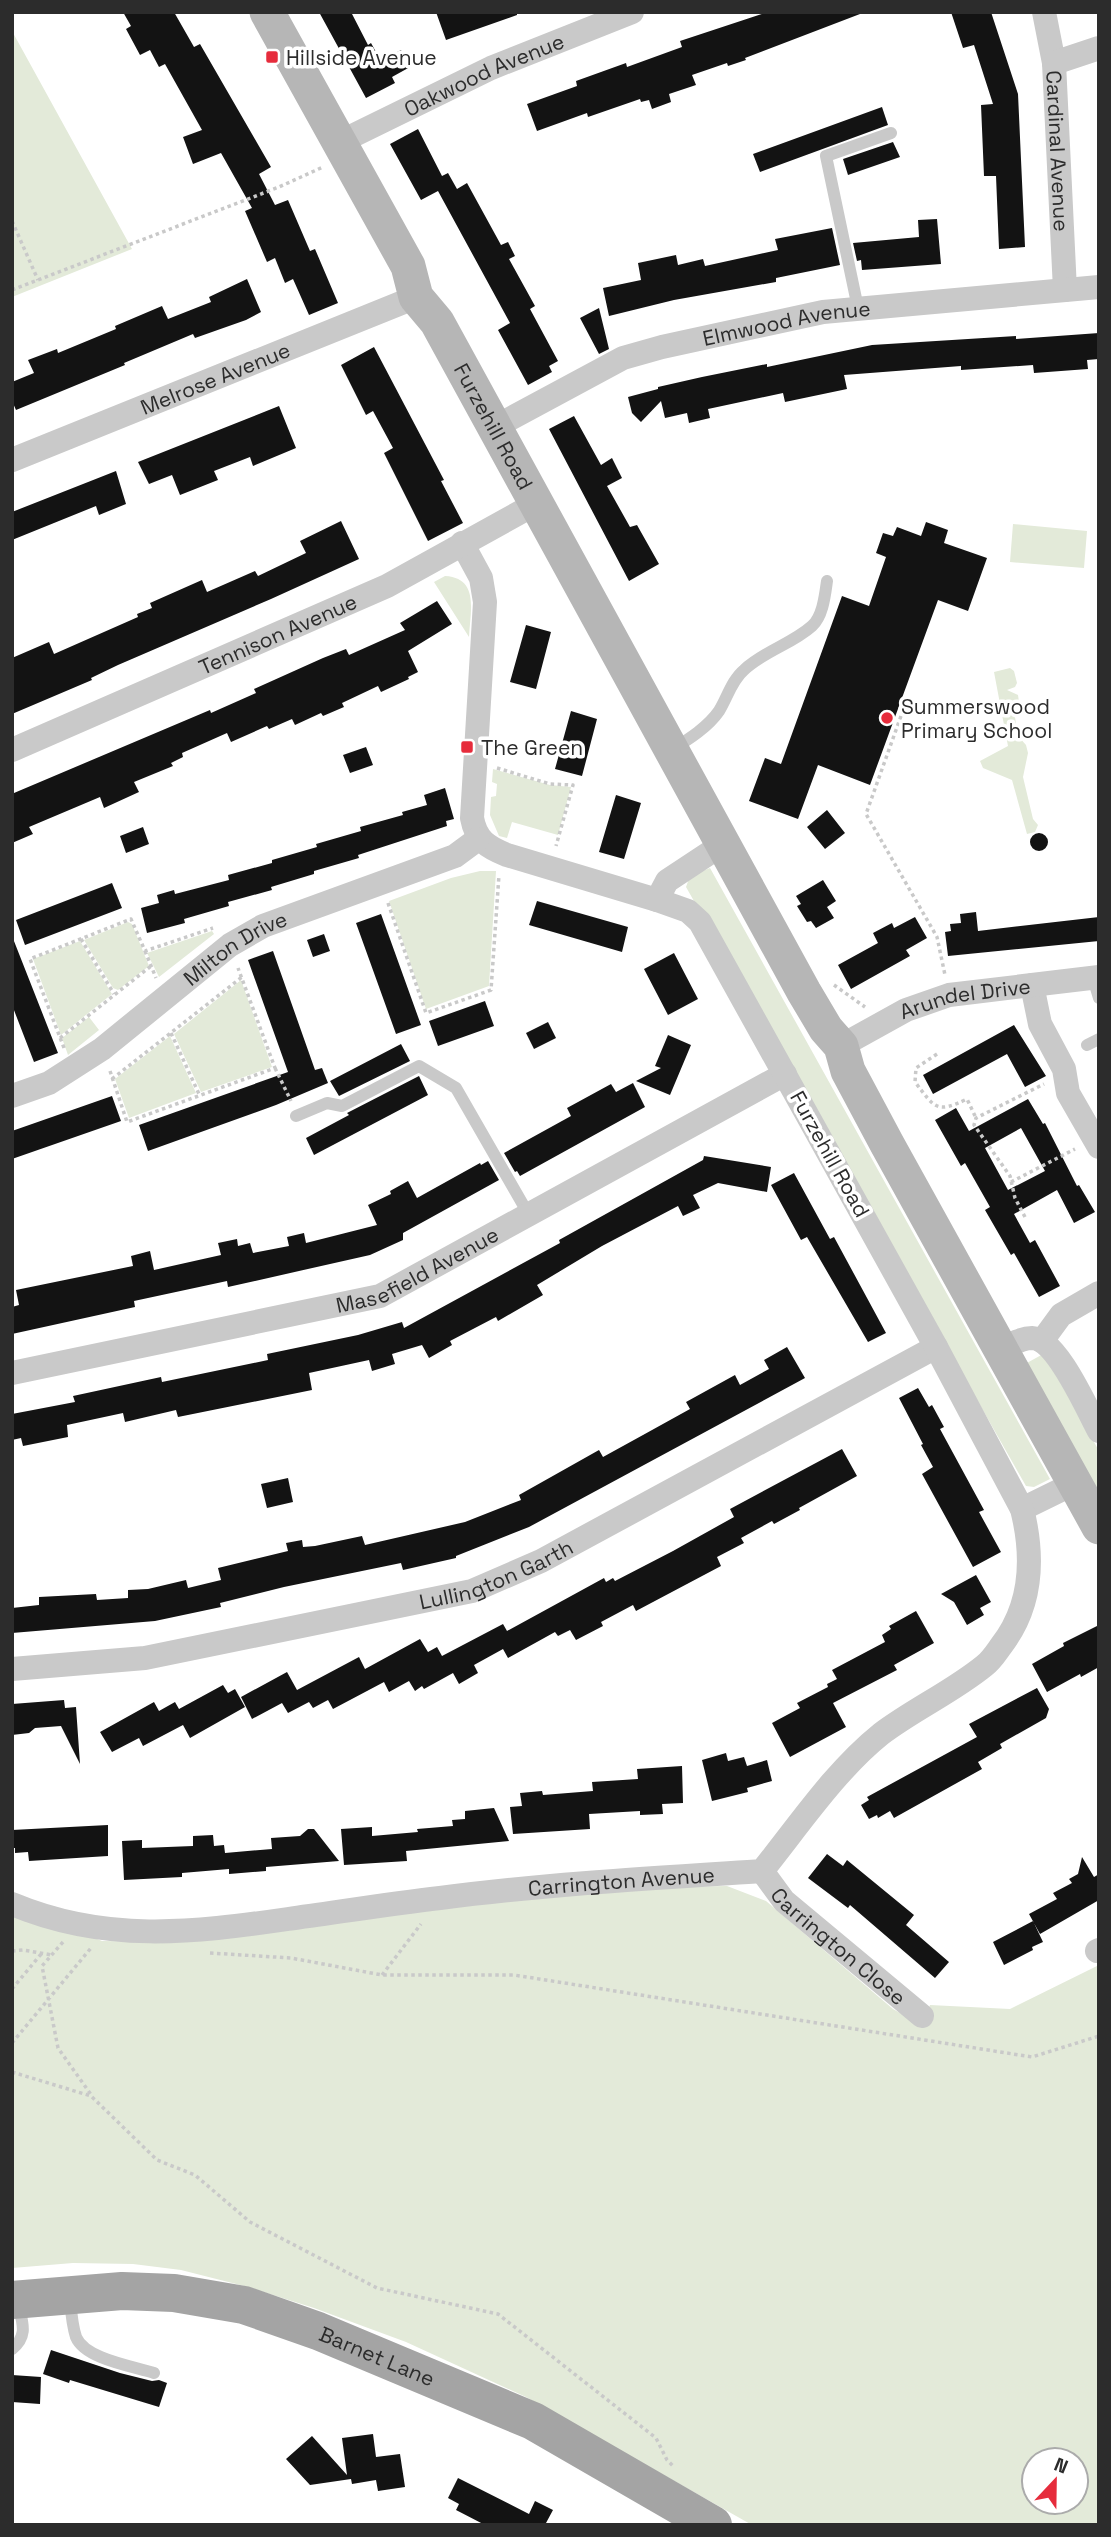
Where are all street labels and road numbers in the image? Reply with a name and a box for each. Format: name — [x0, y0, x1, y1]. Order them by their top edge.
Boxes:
street label: Oakwood Avenue — [399, 27, 568, 122]
street label: Cardinal Avenue — [1041, 70, 1076, 232]
street label: Elmwood Avenue — [700, 294, 872, 351]
street label: Melrose Avenue — [136, 336, 294, 420]
street label: Furzehill Road — [449, 358, 540, 494]
street label: Tennison Avenue — [194, 587, 361, 680]
street label: Milton Drive — [177, 905, 291, 991]
street label: Arundel Drive — [896, 972, 1032, 1025]
street label: Furzehill Road — [784, 1086, 876, 1222]
street label: Masefield Avenue — [333, 1220, 503, 1318]
street label: Lullington Garth — [417, 1533, 577, 1615]
street label: Carrington Avenue — [527, 1861, 716, 1902]
street label: Carrington Close — [765, 1882, 912, 2011]
street label: Barnet Lane — [315, 2320, 439, 2392]

